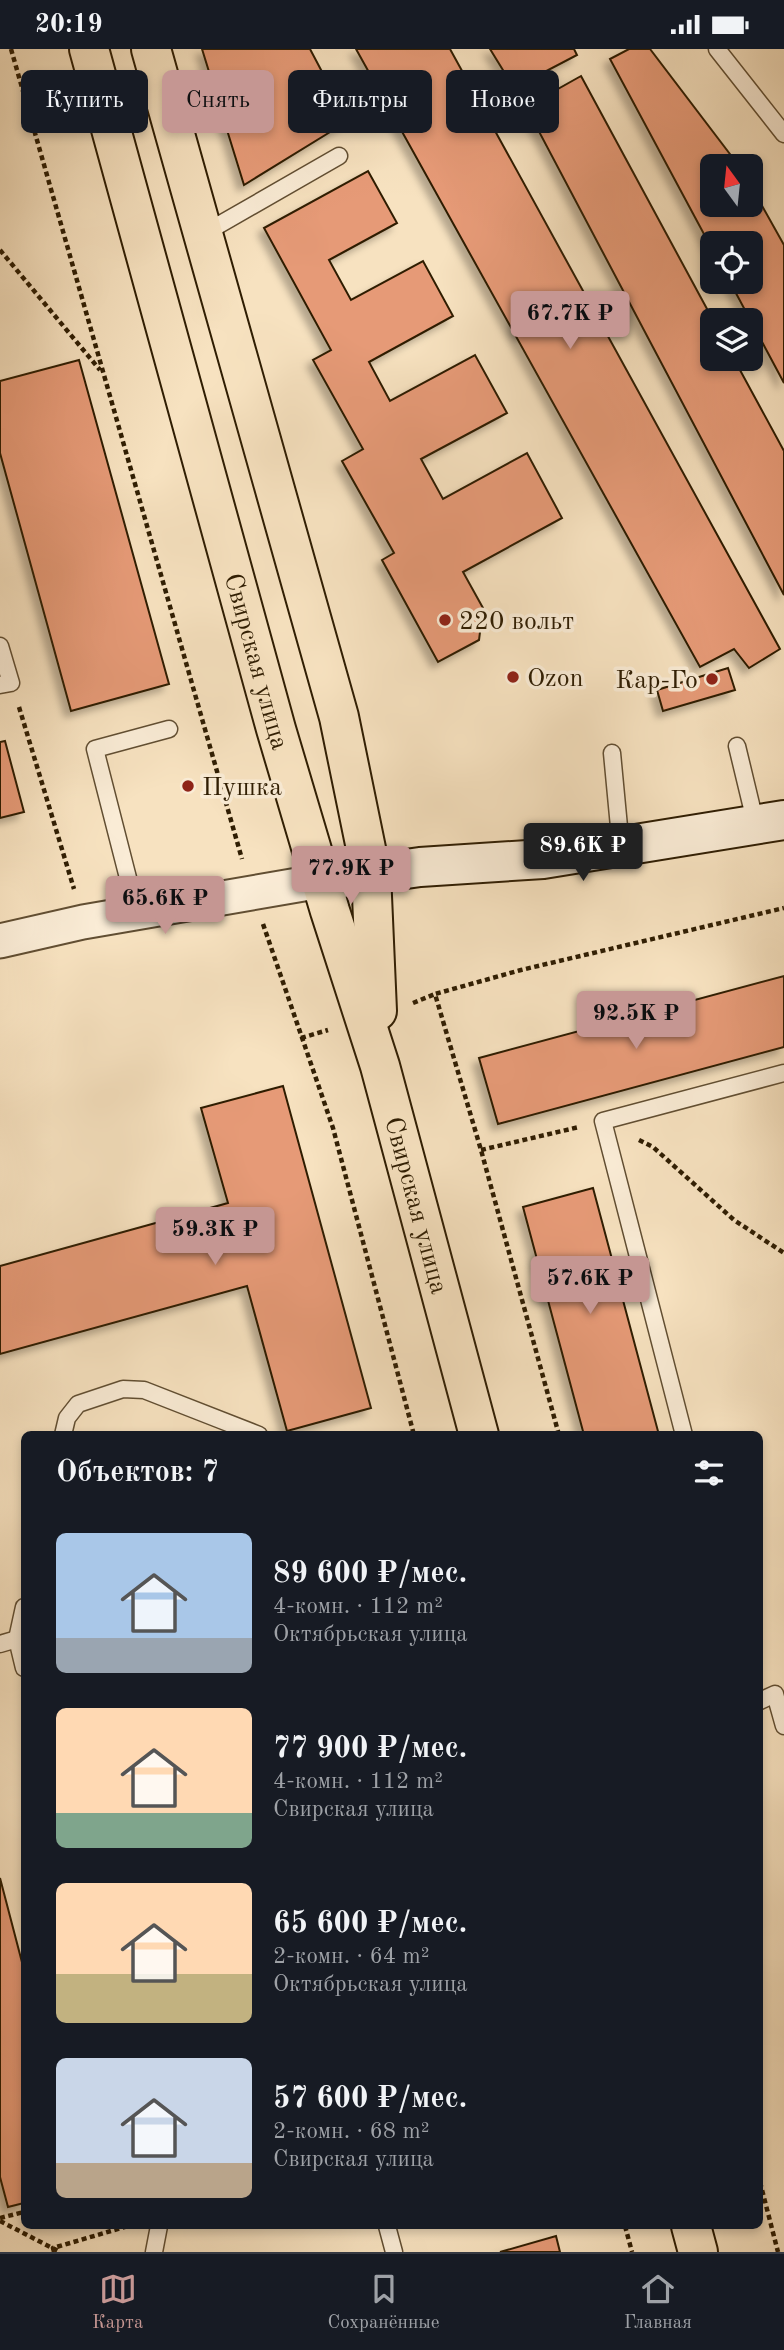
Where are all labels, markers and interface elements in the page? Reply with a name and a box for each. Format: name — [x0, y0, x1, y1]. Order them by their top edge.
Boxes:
text: 20:19 — [35, 12, 103, 38]
chip: Купить — [21, 70, 148, 133]
chip: Снять — [162, 70, 274, 133]
chip: Фильтры — [288, 70, 432, 133]
chip: Новое — [446, 70, 559, 133]
north arrow — [700, 154, 763, 217]
map controls — [700, 154, 763, 371]
button: locate — [700, 231, 763, 294]
pin: 67.7K ₽ — [505, 292, 635, 351]
text: 67.7K ₽ — [527, 302, 613, 325]
button: layers — [700, 308, 763, 371]
street label: Свирская улица — [219, 571, 292, 753]
place label: 220 вольт — [459, 609, 574, 635]
marker: 220 вольт — [437, 612, 453, 628]
place label: Ozon — [527, 666, 584, 692]
place label: Кар-Го — [615, 668, 698, 694]
marker: Ozon — [505, 669, 521, 685]
marker: Кар-Го — [704, 671, 720, 687]
place label: Пушка — [202, 775, 282, 801]
marker: Пушка — [180, 778, 196, 794]
pin: 89.6K ₽ — [518, 823, 648, 883]
text: 89.6K ₽ — [540, 834, 626, 857]
pin: 77.9K ₽ — [286, 847, 416, 906]
text: 77.9K ₽ — [308, 857, 394, 880]
pin: 65.6K ₽ — [100, 877, 230, 936]
text: 65.6K ₽ — [122, 887, 208, 910]
pin: 92.5K ₽ — [571, 991, 701, 1051]
text: 92.5K ₽ — [593, 1002, 679, 1025]
street label: Свирская улица — [379, 1114, 452, 1297]
pin: 59.3K ₽ — [150, 1207, 280, 1267]
text: 59.3K ₽ — [172, 1218, 258, 1241]
pin: 57.6K ₽ — [525, 1257, 655, 1316]
text: 57.6K ₽ — [547, 1267, 633, 1290]
icon: filters — [690, 1454, 728, 1492]
text: Объектов: 7 — [56, 1458, 219, 1488]
text: 89 600 ₽/мес. — [273, 1559, 467, 1589]
icon: home — [112, 1561, 196, 1645]
text: 4-комн. · 112 m² — [273, 1595, 443, 1618]
text: Октябрьская улица — [273, 1623, 468, 1646]
text: 77 900 ₽/мес. — [273, 1734, 467, 1764]
icon: home — [112, 1736, 196, 1820]
text: 4-комн. · 112 m² — [273, 1770, 443, 1793]
text: Свирская улица — [273, 1798, 434, 1821]
text: 65 600 ₽/мес. — [273, 1909, 467, 1939]
icon: home — [112, 1911, 196, 1995]
text: 2-комн. · 64 m² — [273, 1945, 430, 1968]
text: Октябрьская улица — [273, 1973, 468, 1996]
text: 57 600 ₽/мес. — [273, 2084, 467, 2114]
icon: home — [112, 2086, 196, 2170]
text: 2-комн. · 68 m² — [273, 2120, 430, 2143]
text: Свирская улица — [273, 2148, 434, 2171]
tab: Карта — [92, 2270, 143, 2335]
tab: Сохранённые — [328, 2270, 440, 2335]
tab: Главная — [624, 2270, 692, 2335]

